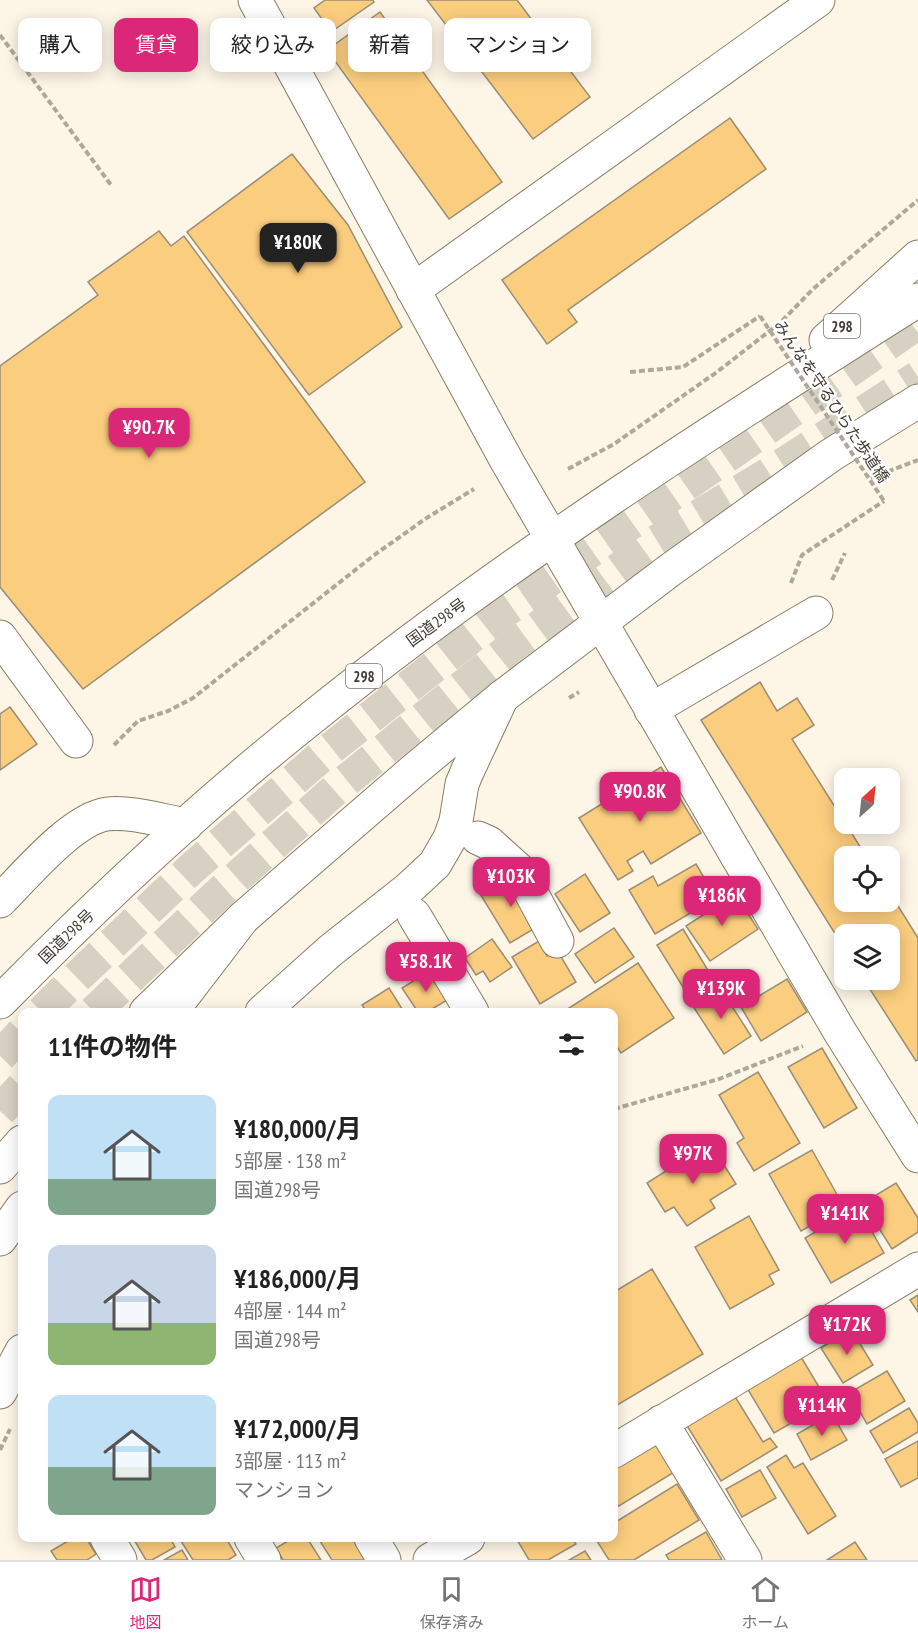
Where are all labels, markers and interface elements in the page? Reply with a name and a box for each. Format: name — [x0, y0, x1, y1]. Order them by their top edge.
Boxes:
chip: 購入 — [18, 18, 102, 72]
chip: 賃貸 — [114, 18, 198, 72]
chip: 絞り込み — [210, 18, 336, 72]
chip: 新着 — [348, 18, 432, 72]
chip: マンション — [444, 18, 591, 72]
pin: ¥180K — [256, 223, 340, 274]
text: ¥180K — [274, 229, 322, 255]
road number: 298 — [824, 314, 860, 338]
street label: みんなを守るひらた歩道橋 — [770, 316, 894, 486]
pin: ¥90.7K — [100, 408, 198, 459]
text: ¥90.7K — [123, 414, 175, 440]
street label: 国道298号 — [402, 593, 470, 651]
road number: 298 — [346, 664, 382, 688]
north arrow — [834, 768, 900, 834]
map controls — [834, 768, 900, 990]
pin: ¥90.8K — [591, 772, 689, 823]
text: ¥90.8K — [614, 778, 666, 804]
button: locate — [834, 846, 900, 912]
pin: ¥103K — [469, 857, 553, 908]
text: ¥103K — [487, 863, 535, 889]
pin: ¥186K — [680, 876, 764, 927]
text: ¥186K — [698, 882, 746, 908]
street label: 国道298号 — [34, 905, 98, 967]
button: layers — [834, 924, 900, 990]
pin: ¥58.1K — [377, 942, 475, 993]
text: ¥58.1K — [400, 948, 452, 974]
pin: ¥139K — [679, 969, 763, 1020]
text: ¥139K — [697, 975, 745, 1001]
icon: filters — [555, 1028, 588, 1061]
text: 11件の物件 — [48, 1030, 177, 1063]
text: ¥180,000/月 — [234, 1112, 362, 1145]
icon: home — [96, 1119, 168, 1191]
pin: ¥97K — [657, 1134, 729, 1185]
text: ¥97K — [673, 1140, 713, 1166]
text: 5部屋 · 138 m² — [234, 1148, 347, 1174]
text: 国道298号 — [234, 1177, 321, 1203]
pin: ¥141K — [803, 1194, 887, 1245]
text: ¥141K — [821, 1200, 869, 1226]
text: ¥186,000/月 — [234, 1262, 362, 1295]
icon: home — [96, 1269, 168, 1341]
text: 4部屋 · 144 m² — [234, 1298, 347, 1324]
pin: ¥172K — [805, 1305, 889, 1356]
text: ¥172K — [823, 1311, 871, 1337]
text: 国道298号 — [234, 1327, 321, 1353]
pin: ¥114K — [780, 1386, 864, 1437]
text: ¥114K — [798, 1392, 846, 1418]
text: ¥172,000/月 — [234, 1412, 362, 1445]
icon: home — [96, 1419, 168, 1491]
text: 3部屋 · 113 m² — [234, 1448, 347, 1474]
text: マンション — [234, 1477, 334, 1503]
tab: 地図 — [129, 1573, 162, 1633]
tab: 保存済み — [420, 1573, 484, 1633]
tab: ホーム — [742, 1573, 789, 1633]

